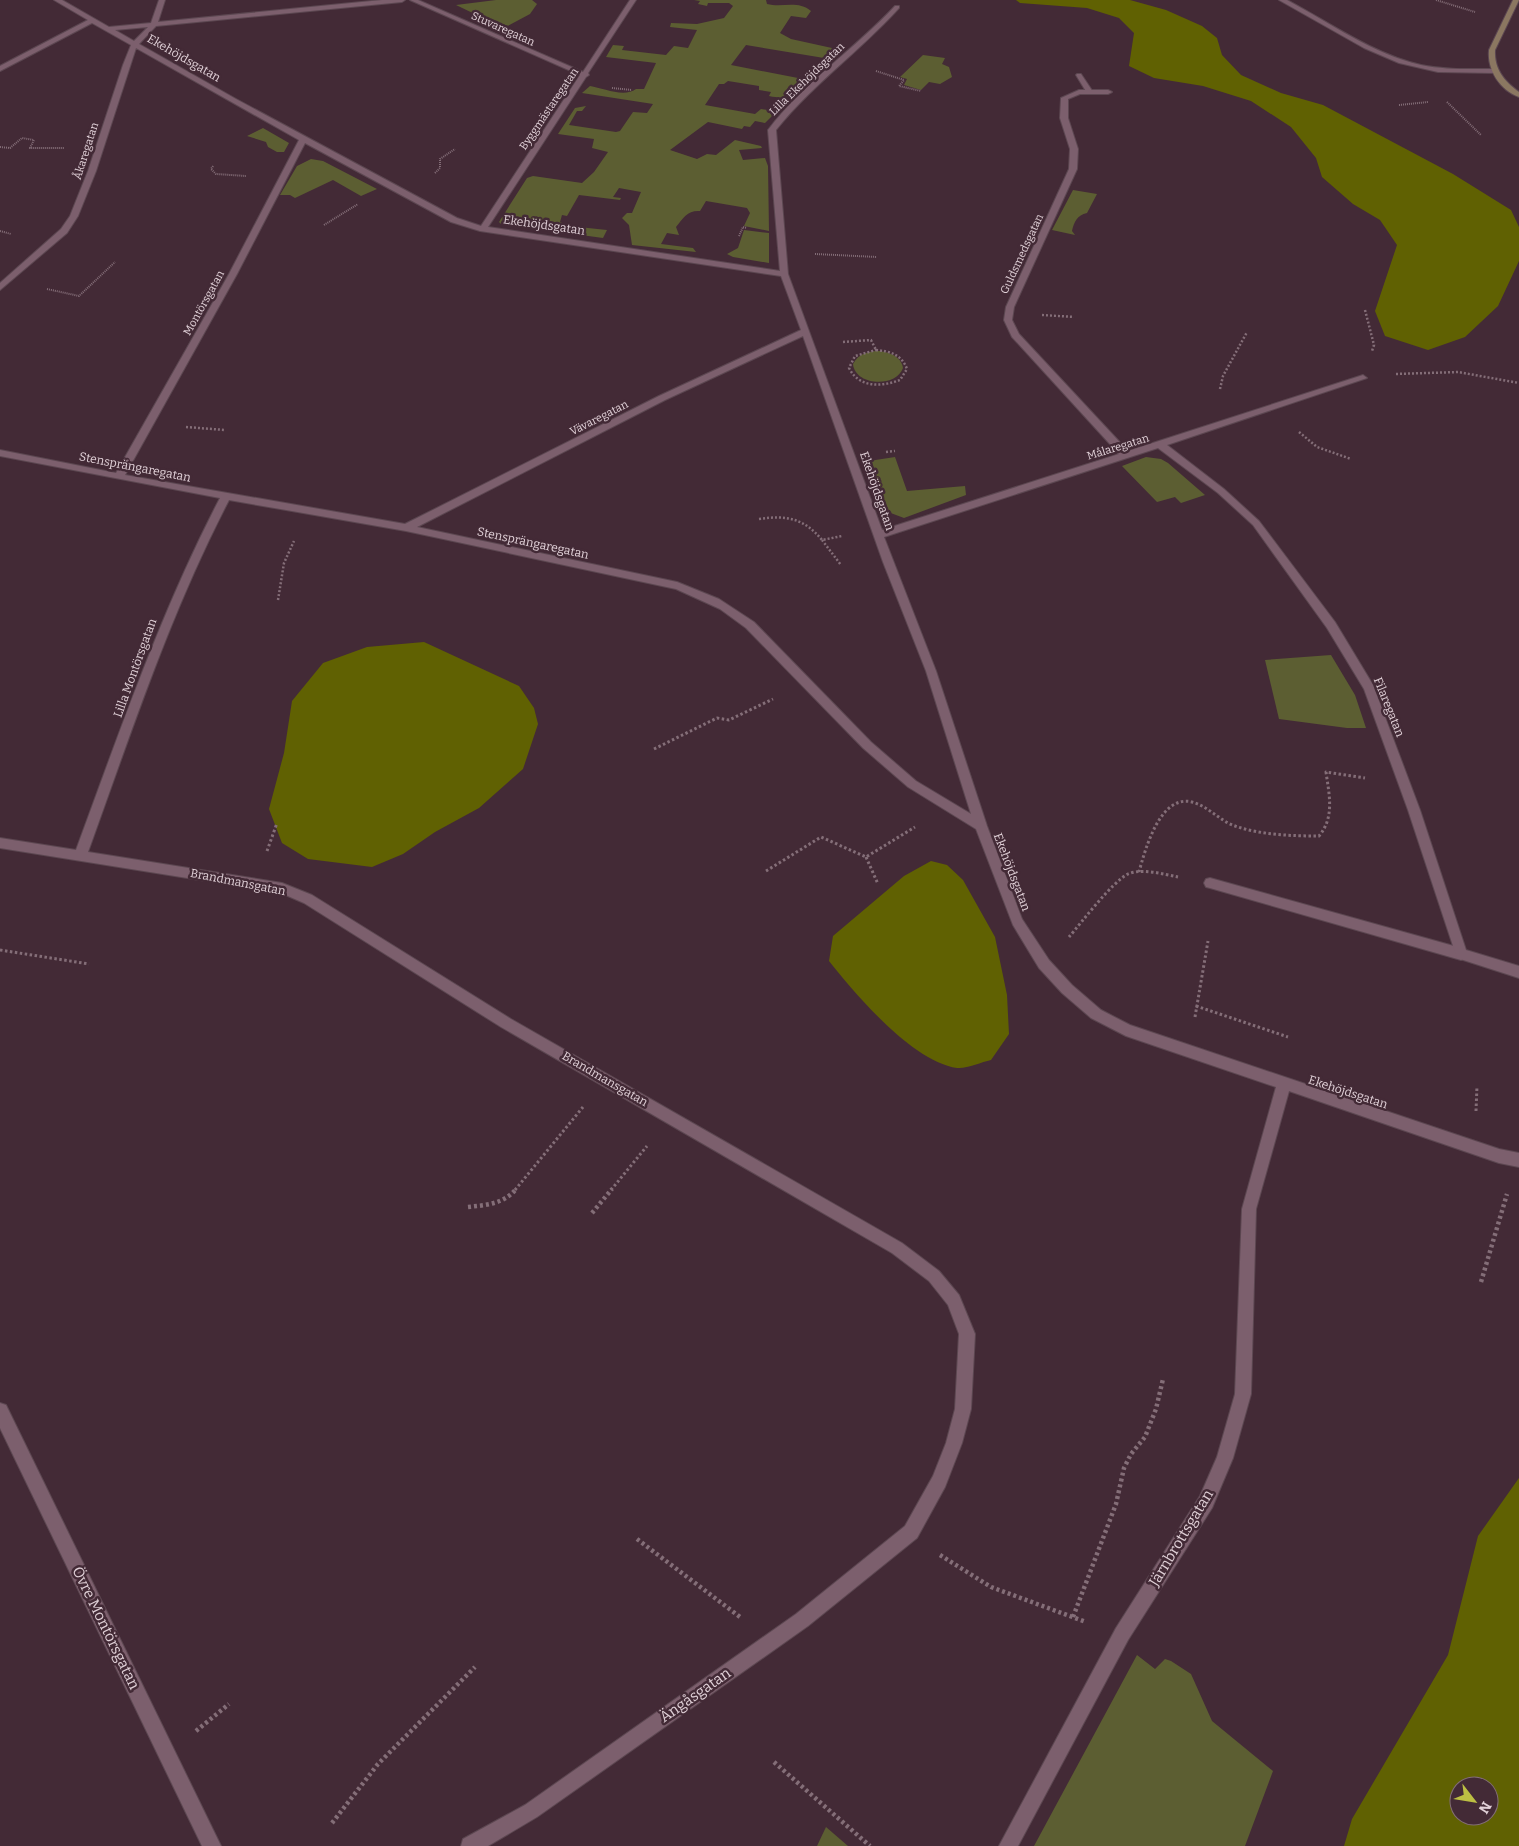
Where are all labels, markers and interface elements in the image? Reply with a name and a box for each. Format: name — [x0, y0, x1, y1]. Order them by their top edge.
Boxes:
street label: Stuvaregatan — [469, 9, 537, 49]
street label: Ekehöjdsgatan — [145, 31, 223, 85]
street label: Lilla Ekehöjdsgatan — [767, 40, 847, 118]
street label: Byggmästaregatan — [517, 66, 581, 152]
street label: Åkaregatan — [70, 121, 101, 181]
street label: Ekehöjdsgatan — [502, 212, 586, 238]
street label: Guldsmedsgatan — [998, 212, 1046, 296]
street label: Montörsgatan — [181, 268, 227, 338]
street label: Vävaregatan — [568, 398, 630, 438]
street label: Målaregatan — [1085, 431, 1151, 463]
street label: Stensprängaregatan — [78, 449, 192, 485]
street label: Ekehöjdsgatan — [857, 450, 897, 533]
street label: Stensprängaregatan — [476, 524, 590, 562]
street label: Lilla Montörsgatan — [111, 616, 160, 719]
street label: Filaregatan — [1371, 675, 1407, 739]
street label: Ekehöjdsgatan — [991, 831, 1033, 913]
street label: Brandmansgatan — [189, 866, 287, 898]
street label: Brandmansgatan — [560, 1049, 651, 1109]
street label: Ekehöjdsgatan — [1307, 1073, 1390, 1112]
street label: Järnbrottsgatan — [1145, 1486, 1217, 1590]
street label: Övre Montörsgatan — [68, 1564, 144, 1693]
street label: Ängåsgatan — [656, 1664, 734, 1726]
north arrow — [1449, 1776, 1499, 1826]
text: N — [1475, 1798, 1495, 1817]

